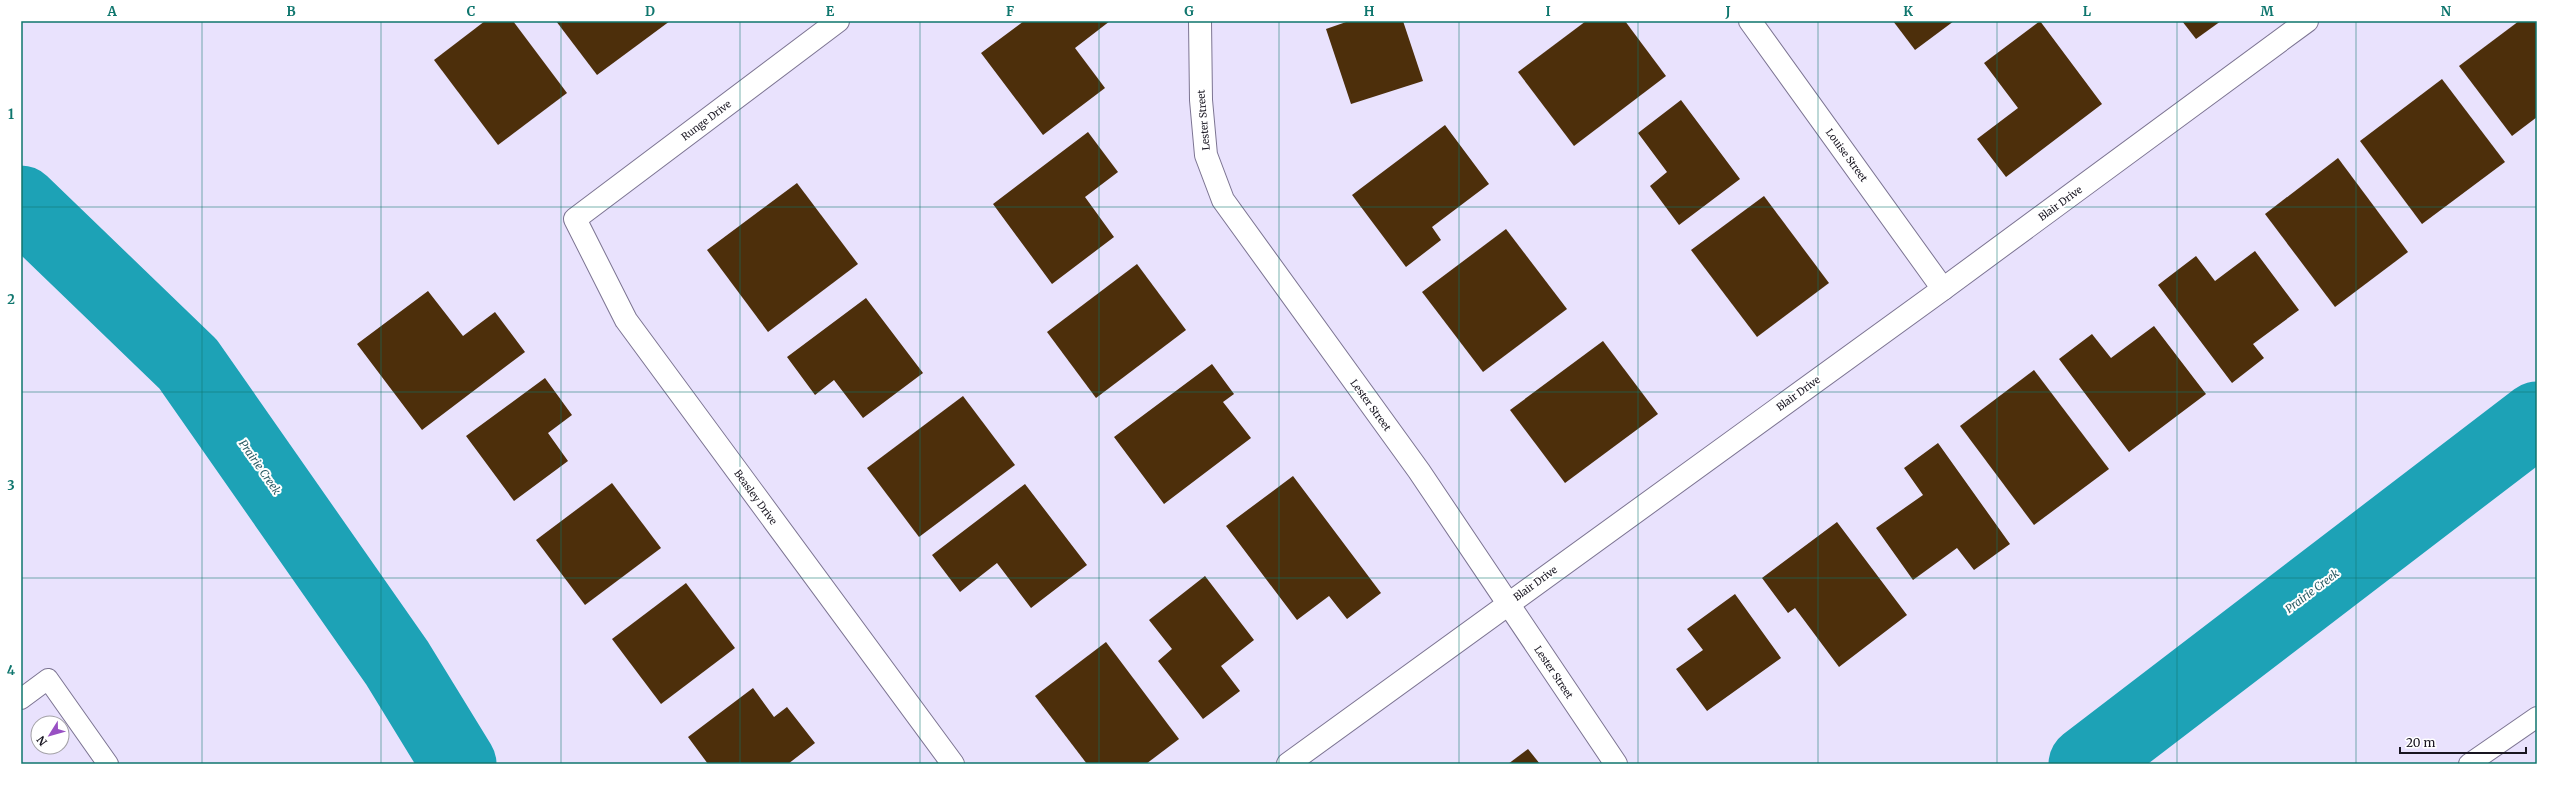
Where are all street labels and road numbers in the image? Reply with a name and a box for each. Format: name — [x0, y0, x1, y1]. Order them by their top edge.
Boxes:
street label: Lester Street — [1194, 89, 1213, 151]
street label: Runge Drive — [679, 97, 734, 143]
street label: Louise Street — [1823, 126, 1870, 185]
street label: Blair Drive — [2036, 183, 2085, 224]
street label: Blair Drive — [1774, 373, 1823, 414]
street label: Lester Street — [1347, 377, 1394, 434]
street label: Beasley Drive — [731, 467, 780, 527]
street label: Blair Drive — [1511, 563, 1560, 604]
street label: Lester Street — [1531, 643, 1576, 701]

